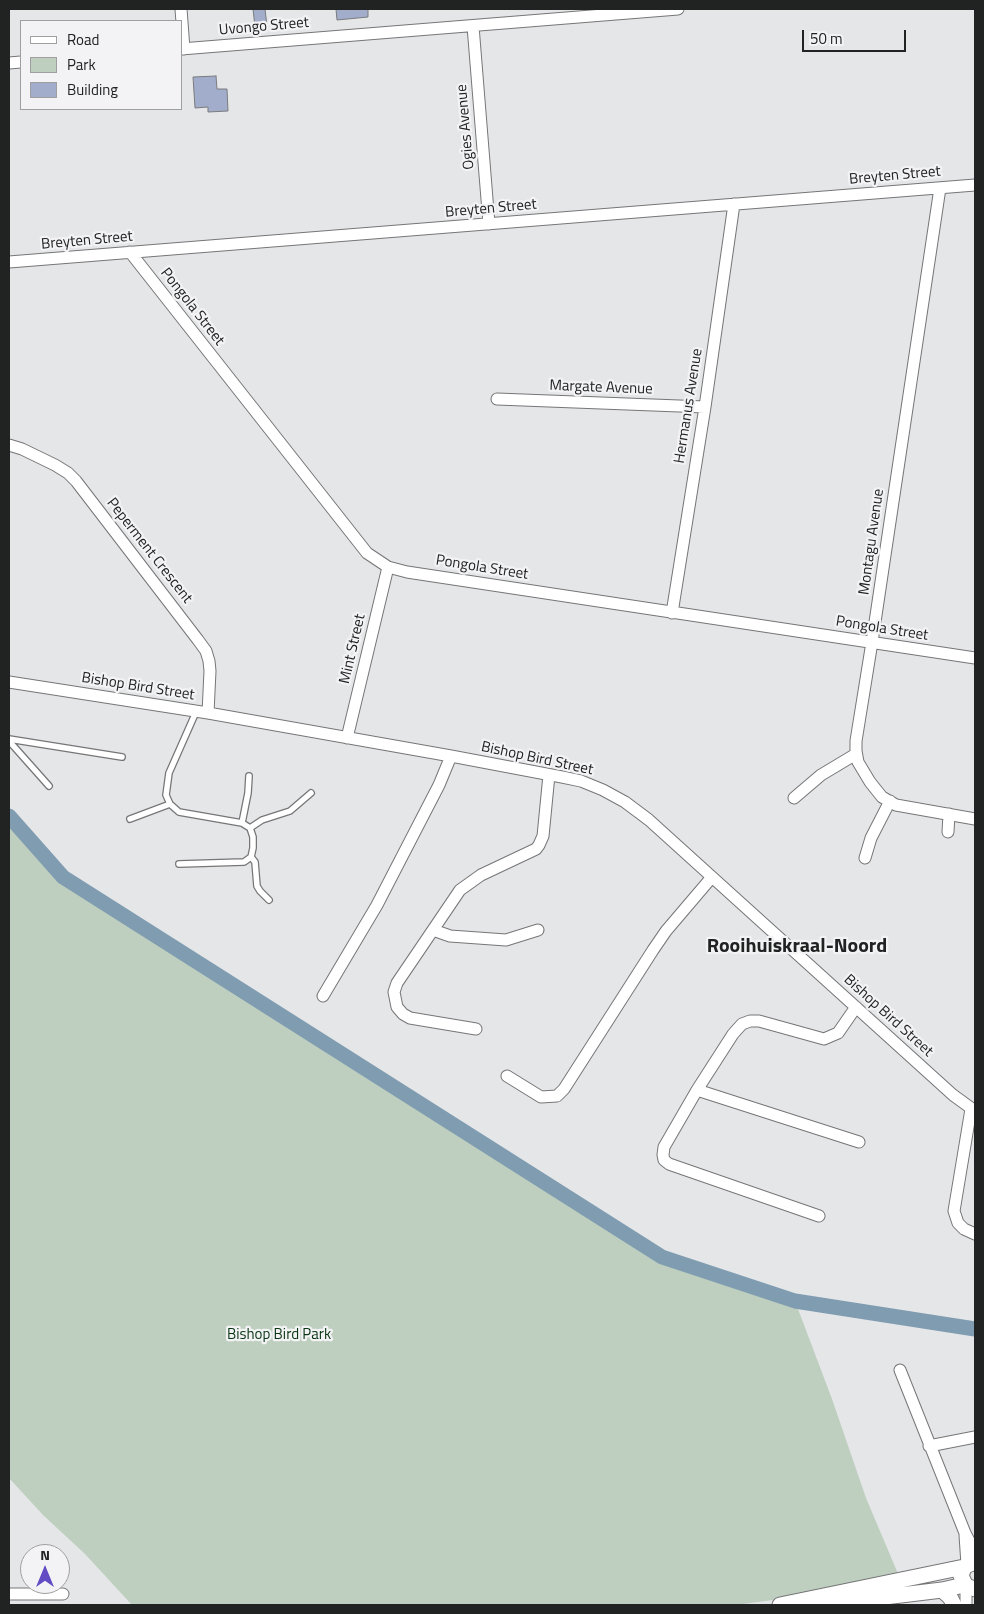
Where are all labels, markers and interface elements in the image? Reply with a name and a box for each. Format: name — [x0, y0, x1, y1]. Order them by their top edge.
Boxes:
street label: Uvongo Street — [218, 14, 310, 40]
legend — [20, 20, 182, 110]
scale bar — [804, 20, 908, 52]
text: 50 m — [810, 27, 843, 50]
text: Road — [67, 28, 99, 51]
text: Park — [67, 53, 96, 76]
text: Building — [67, 78, 118, 101]
street label: Ogies Avenue — [453, 84, 479, 170]
street label: Breyten Street — [848, 163, 942, 189]
street label: Breyten Street — [444, 196, 538, 222]
street label: Breyten Street — [40, 228, 134, 254]
street label: Pongola Street — [156, 265, 228, 349]
street label: Hermanus Avenue — [671, 347, 707, 465]
street label: Margate Avenue — [549, 377, 653, 399]
street label: Montagu Avenue — [856, 488, 888, 596]
street label: Peperment Crescent — [102, 495, 196, 607]
street label: Pongola Street — [434, 552, 530, 584]
street label: Mint Street — [336, 612, 370, 686]
street label: Pongola Street — [834, 613, 930, 645]
street label: Bishop Bird Street — [80, 669, 196, 705]
street label: Bishop Bird Street — [479, 738, 595, 780]
district label: Rooihuiskraal-Noord — [707, 935, 887, 959]
street label: Bishop Bird Street — [840, 971, 936, 1061]
park label: Bishop Bird Park — [227, 1326, 331, 1344]
north arrow — [20, 1544, 70, 1594]
text: N — [40, 1544, 50, 1565]

